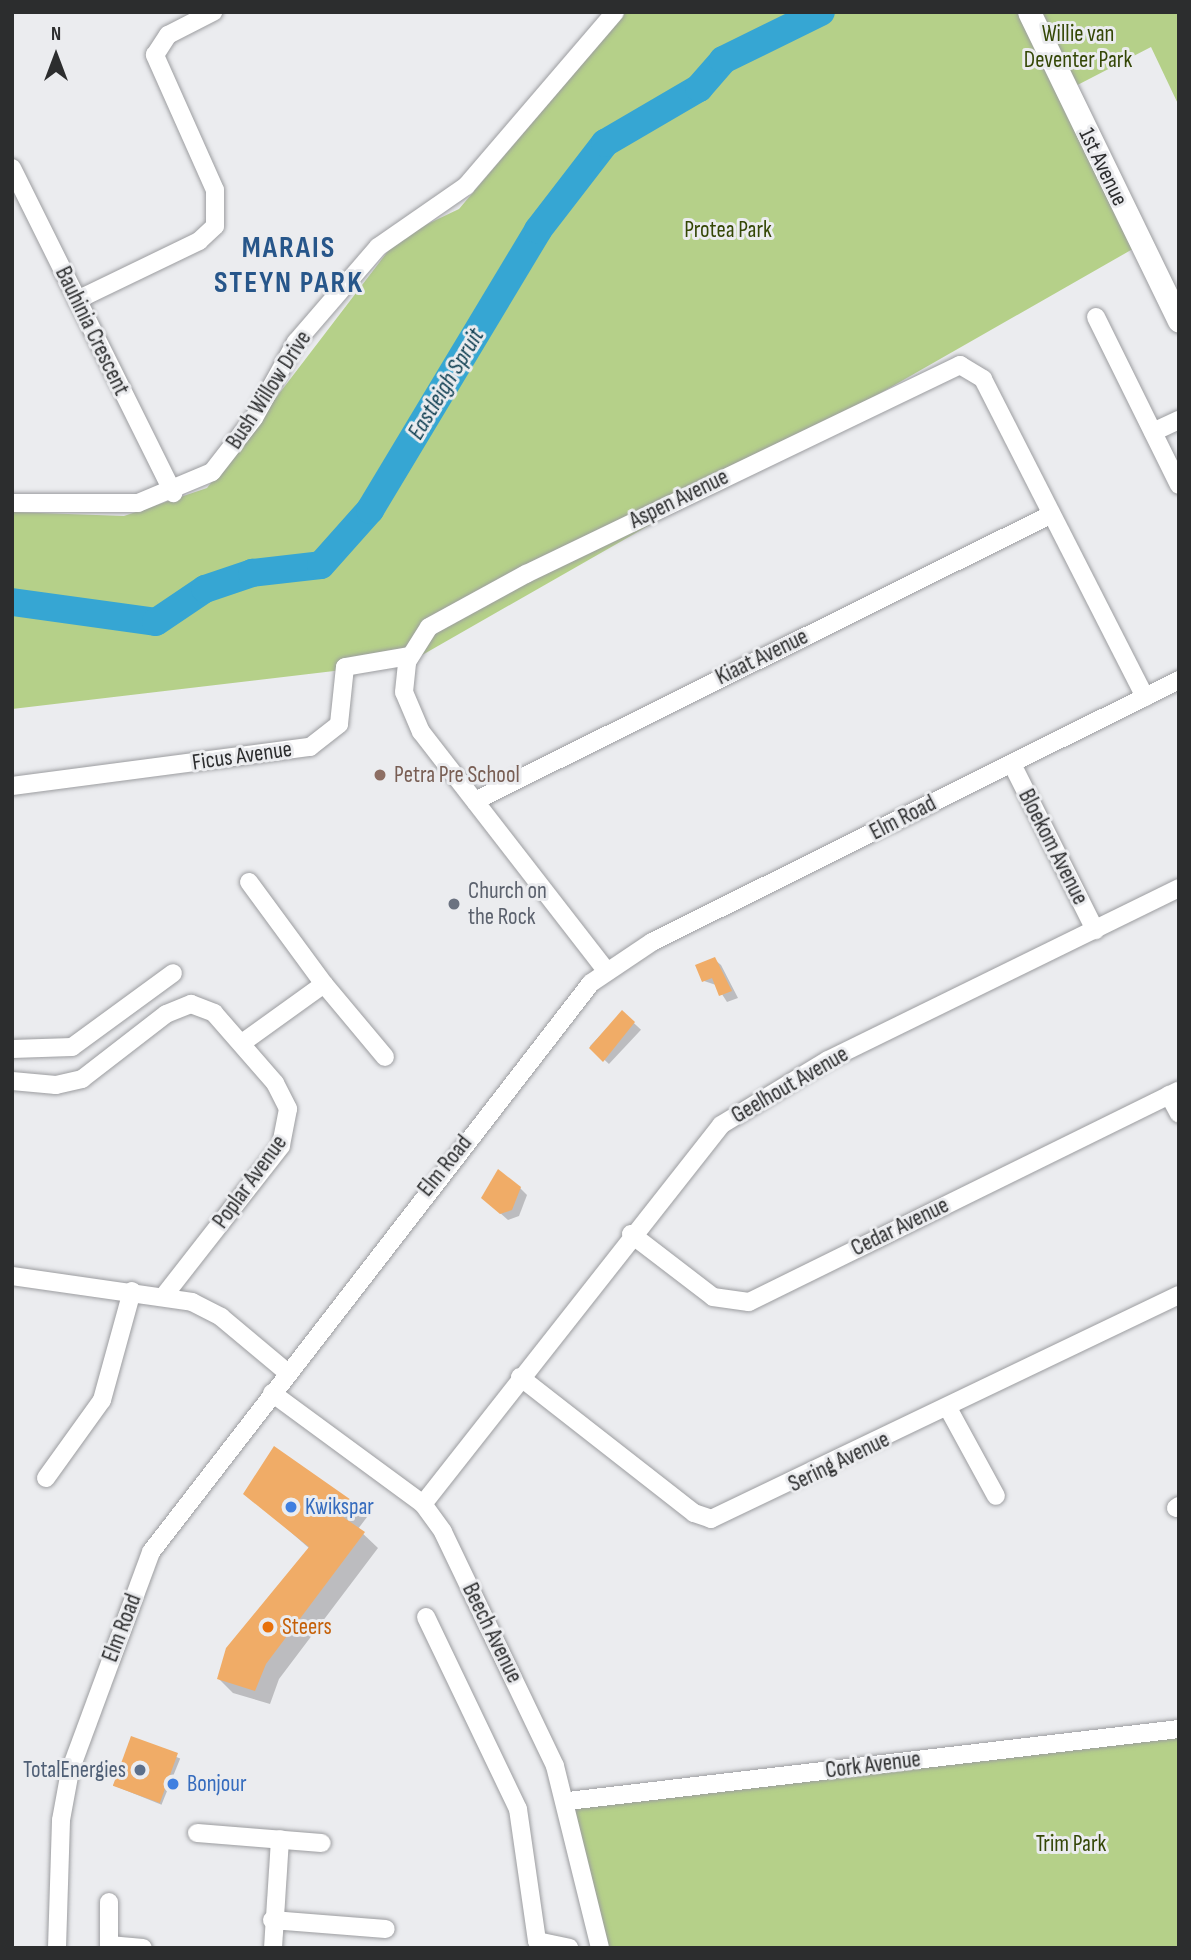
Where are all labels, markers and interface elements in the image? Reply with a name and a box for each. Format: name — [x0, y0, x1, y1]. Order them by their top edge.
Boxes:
park label: Willie van Deventer Park — [1024, 20, 1132, 74]
north arrow — [21, 21, 91, 91]
text: N — [51, 23, 61, 46]
street label: 1st Avenue — [1072, 124, 1134, 210]
park label: Protea Park — [684, 216, 772, 244]
district label: MARAIS STEYN PARK — [215, 230, 363, 300]
street label: Bauhinia Crescent — [49, 262, 135, 400]
water label: Eastleigh Spruit — [402, 323, 490, 445]
street label: Bush Willow Drive — [221, 326, 317, 454]
street label: Aspen Avenue — [625, 463, 733, 535]
street label: Kiaat Avenue — [711, 623, 813, 691]
street label: Ficus Avenue — [190, 735, 294, 777]
place label: Petra Pre School — [394, 761, 520, 789]
marker: Petra Pre School — [372, 767, 388, 783]
street label: Bloekom Avenue — [1012, 785, 1094, 909]
street label: Elm Road — [865, 790, 941, 846]
place label: Church on the Rock — [468, 877, 547, 931]
marker: Church on the Rock — [446, 896, 462, 912]
street label: Geelhout Avenue — [727, 1040, 853, 1130]
street label: Poplar Avenue — [207, 1130, 293, 1234]
street label: Elm Road — [412, 1130, 478, 1202]
street label: Cedar Avenue — [847, 1192, 953, 1262]
street label: Sering Avenue — [784, 1426, 894, 1498]
place label: Kwikspar — [305, 1493, 374, 1521]
marker: Kwikspar — [283, 1499, 299, 1515]
street label: Beech Avenue — [456, 1579, 528, 1687]
street label: Elm Road — [96, 1590, 148, 1666]
place label: Steers — [282, 1613, 332, 1641]
marker: Steers — [260, 1619, 276, 1635]
street label: Cork Avenue — [824, 1745, 922, 1785]
place label: TotalEnergies — [23, 1756, 126, 1784]
marker: TotalEnergies — [132, 1762, 148, 1778]
place label: Bonjour — [187, 1770, 247, 1798]
marker: Bonjour — [165, 1776, 181, 1792]
park label: Trim Park — [1036, 1830, 1106, 1858]

